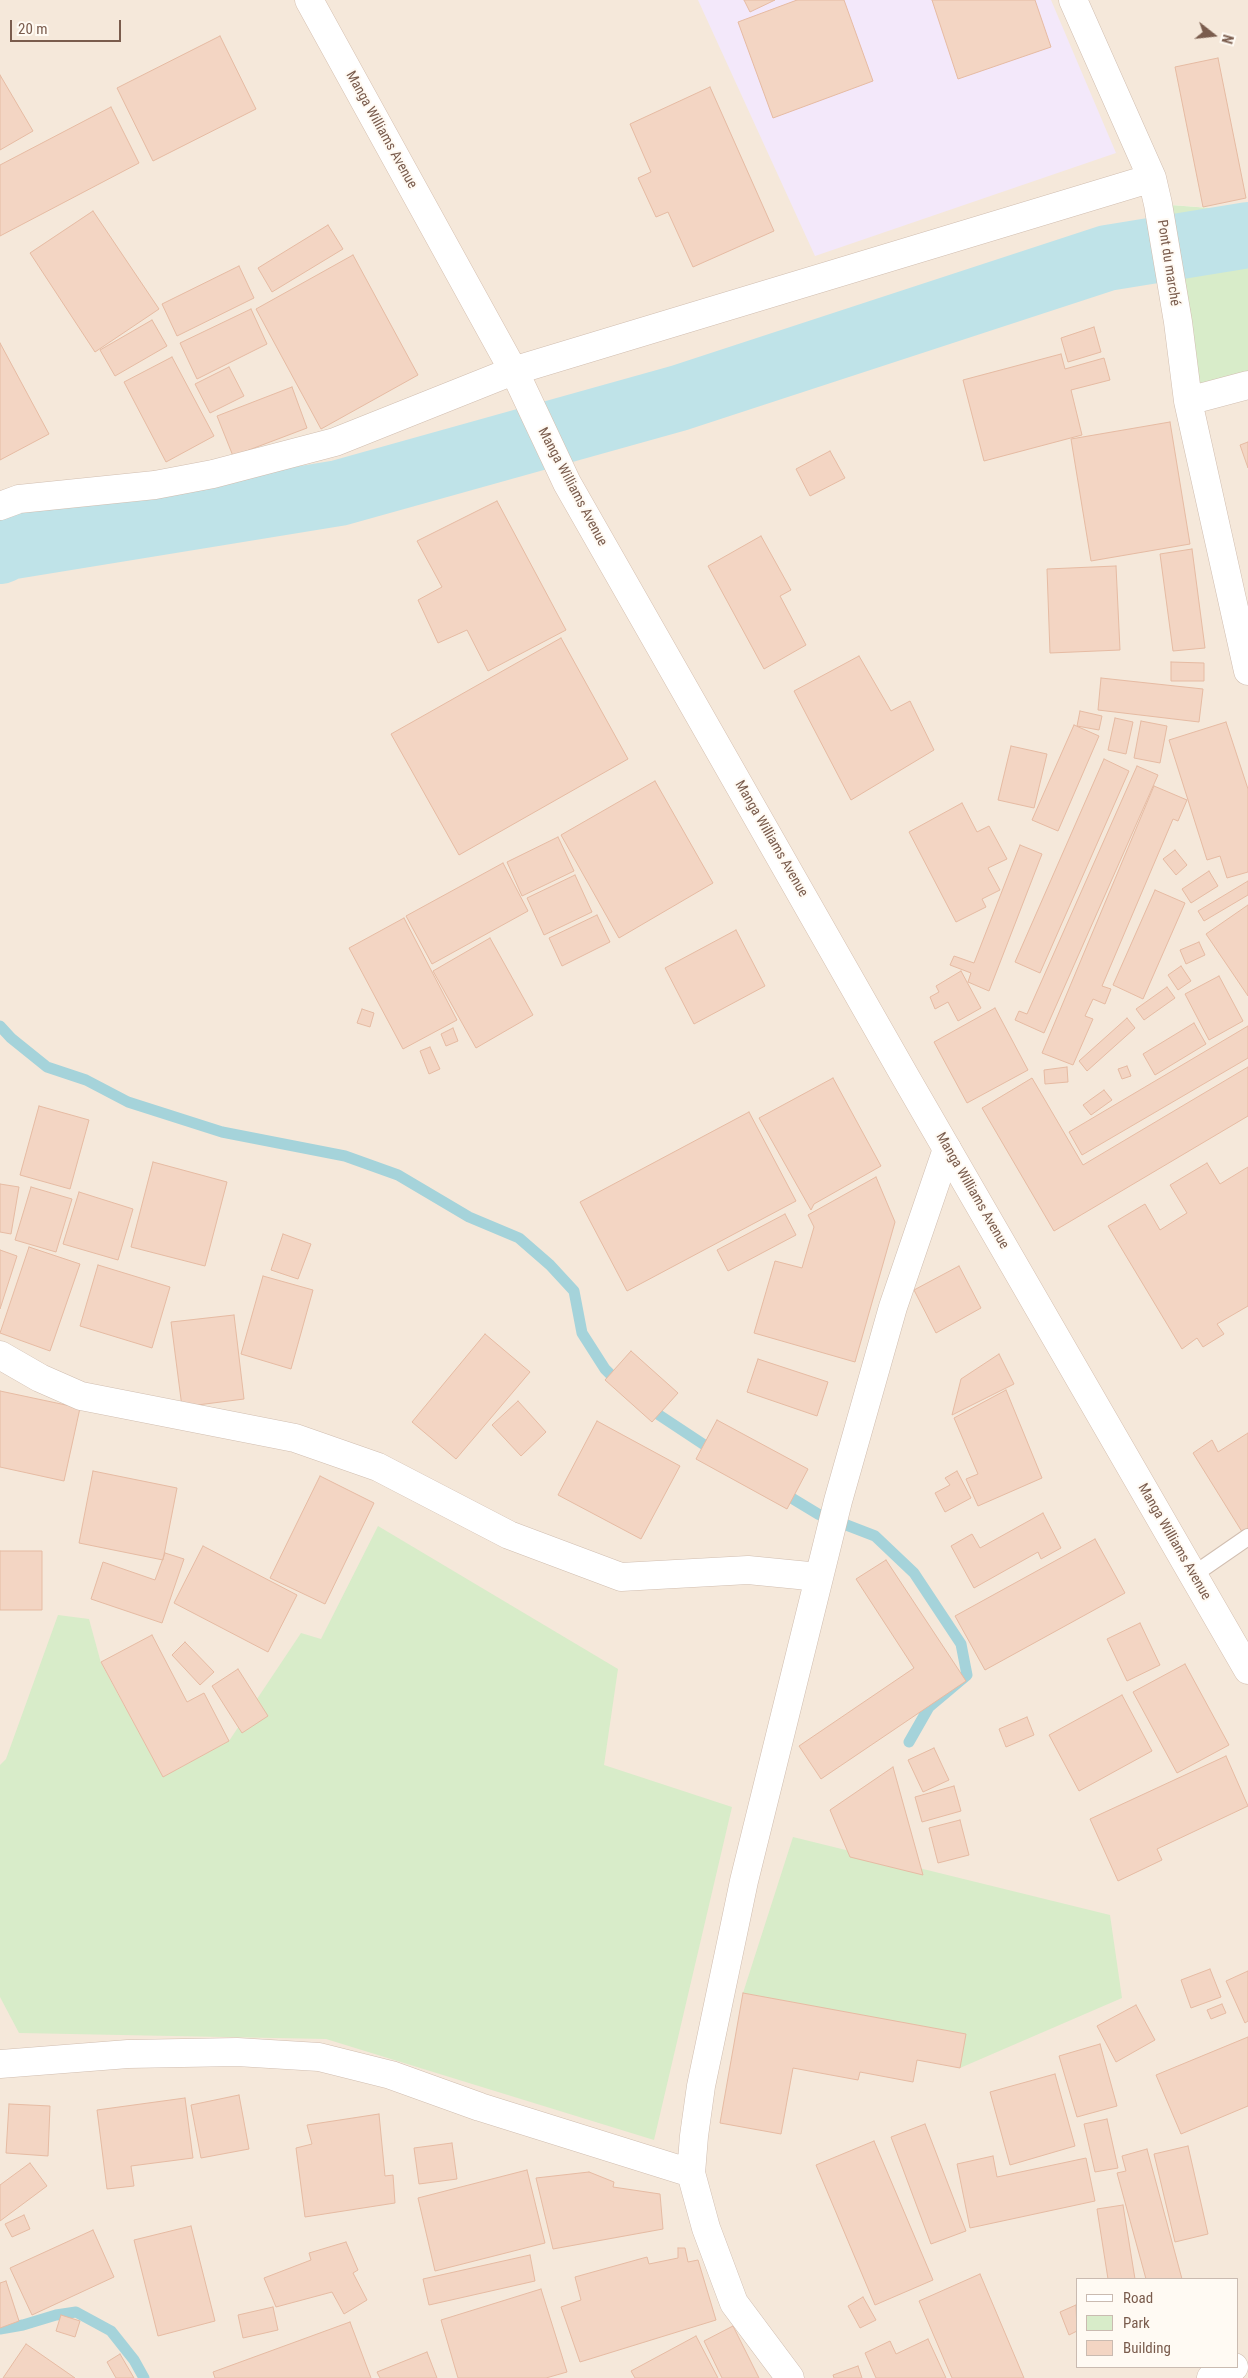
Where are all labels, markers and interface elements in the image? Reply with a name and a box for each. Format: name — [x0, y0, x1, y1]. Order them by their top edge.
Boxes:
scale bar — [12, 10, 124, 42]
north arrow — [1188, 10, 1238, 60]
text: 20 m — [18, 20, 48, 38]
text: N — [1219, 33, 1236, 45]
street label: Manga Williams Avenue — [342, 68, 420, 192]
street label: Pont du marché — [1153, 219, 1183, 307]
street label: Manga Williams Avenue — [534, 425, 610, 549]
street label: Manga Williams Avenue — [731, 778, 811, 900]
street label: Manga Williams Avenue — [932, 1130, 1012, 1252]
street label: Manga Williams Avenue — [1134, 1481, 1214, 1603]
legend — [1076, 2278, 1238, 2368]
text: Road — [1123, 2289, 1153, 2307]
text: Park — [1123, 2314, 1150, 2332]
text: Building — [1123, 2339, 1171, 2357]

